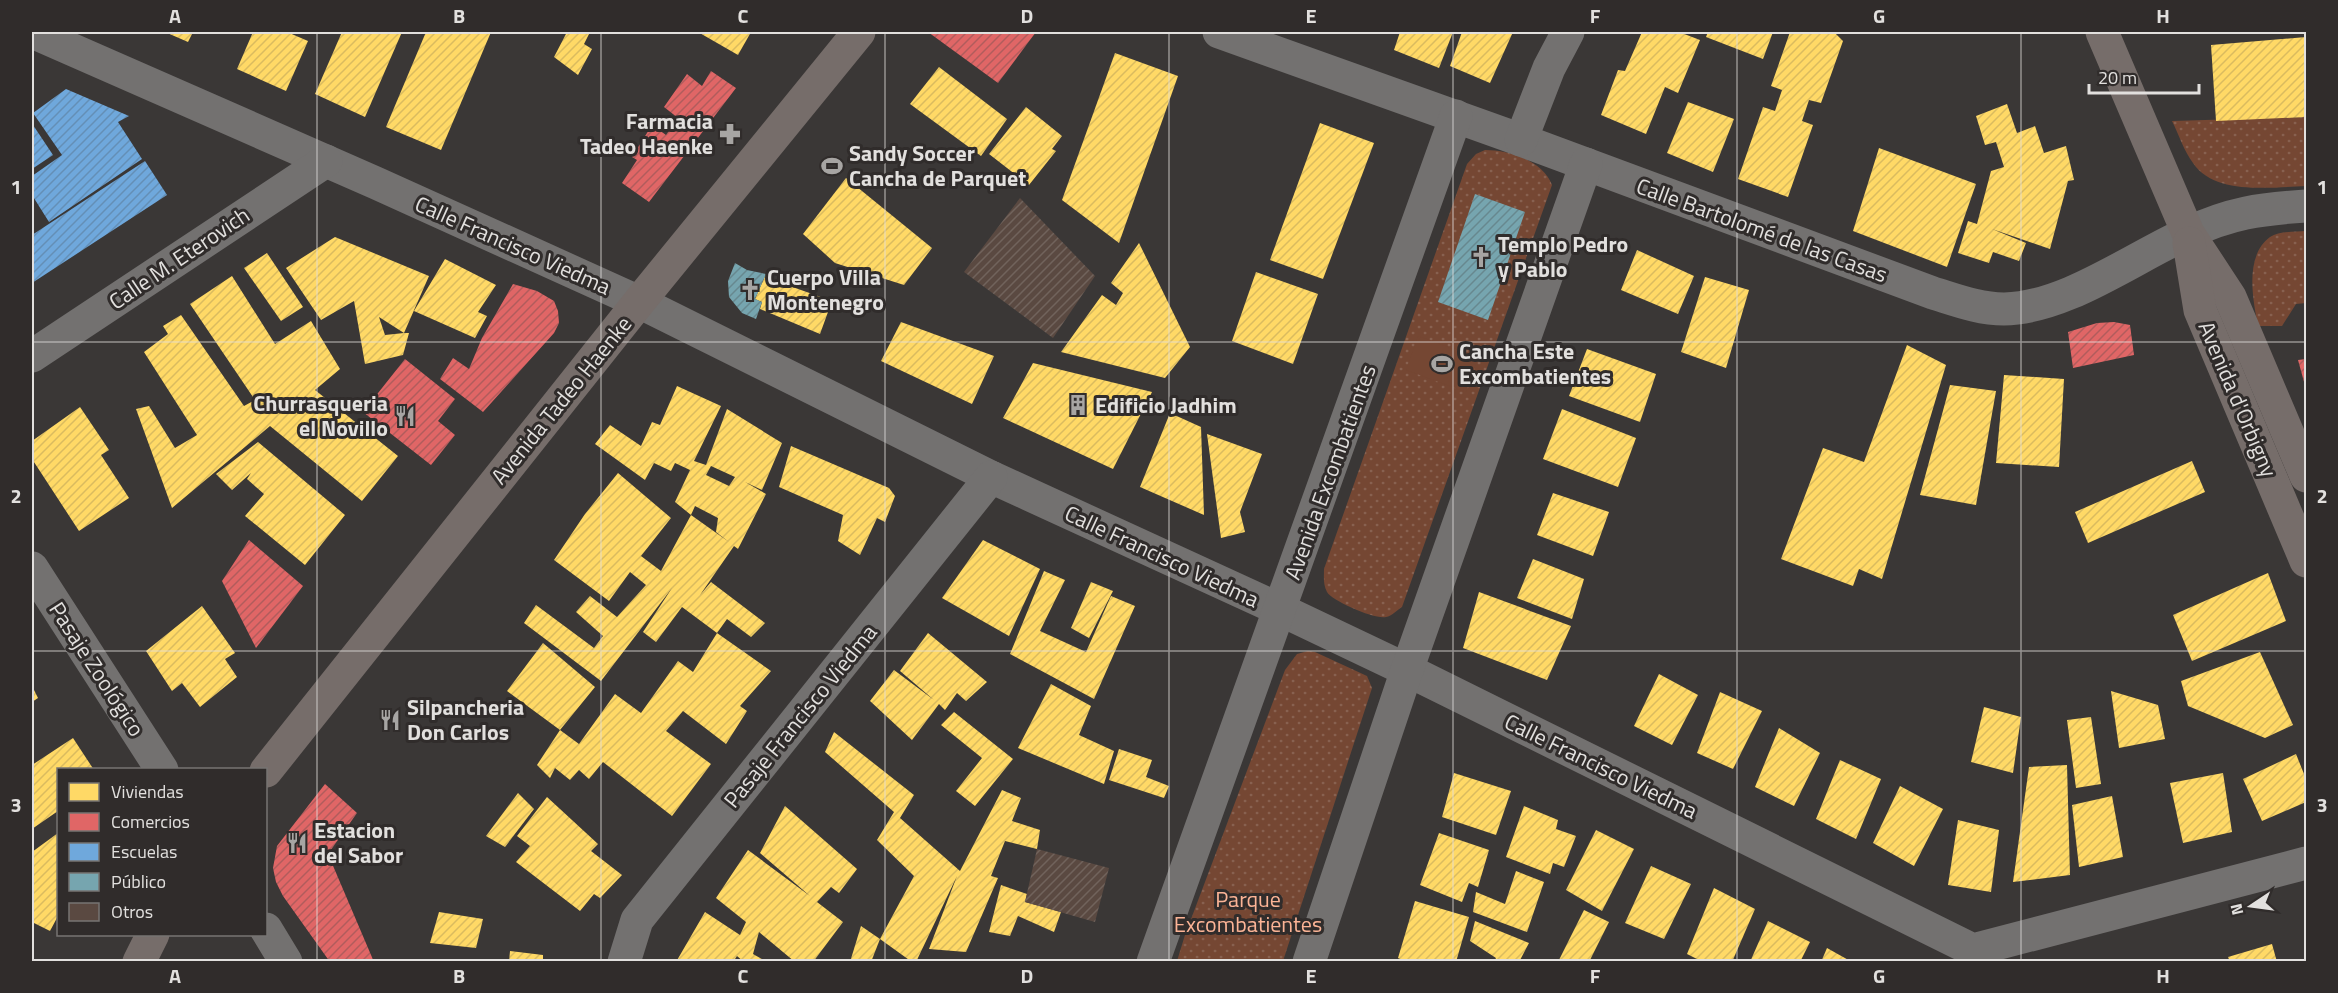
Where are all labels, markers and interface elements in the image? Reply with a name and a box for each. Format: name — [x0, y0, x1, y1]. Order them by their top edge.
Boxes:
text: A — [169, 0, 181, 31]
text: B — [453, 0, 465, 31]
text: C — [738, 0, 749, 31]
text: D — [1021, 0, 1033, 31]
text: E — [1305, 0, 1317, 31]
text: F — [1590, 0, 1601, 31]
text: G — [1873, 0, 1885, 31]
text: H — [2156, 0, 2170, 31]
scale bar — [2089, 57, 2198, 95]
text: 20 m — [2098, 64, 2137, 91]
place label: Farmacia Tadeo Haenke — [580, 104, 713, 163]
pharmacy icon: Farmacia Tadeo Haenke — [718, 122, 742, 146]
place label: Sandy Soccer Cancha de Parquet — [849, 136, 1026, 195]
sports icon: Sandy Soccer Cancha de Parquet — [820, 154, 844, 178]
street label: Calle Bartolomé de las Casas — [1632, 169, 1892, 291]
text: 1 — [10, 171, 22, 202]
text: 1 — [2316, 171, 2328, 202]
street label: Calle Francisco Viedma — [410, 187, 616, 303]
street label: Calle M. Eterovich — [102, 198, 256, 318]
place label: Templo Pedro y Pablo — [1498, 227, 1628, 286]
church icon: Templo Pedro y Pablo — [1469, 245, 1493, 269]
place label: Cuerpo Villa Montenegro — [767, 260, 884, 319]
church icon: Cuerpo Villa Montenegro — [738, 278, 762, 302]
street label: Avenida Tadeo Haenke — [482, 308, 640, 492]
street label: Avenida d'Orbigny — [2190, 316, 2286, 483]
place label: Cancha Este Excombatientes — [1459, 334, 1611, 393]
sports icon: Cancha Este Excombatientes — [1430, 352, 1454, 376]
street label: Avenida Excombatientes — [1275, 360, 1385, 584]
place label: Churrasqueria el Novillo — [253, 386, 388, 445]
place label: Edificio Jadhim — [1095, 388, 1237, 422]
building icon: Edificio Jadhim — [1066, 393, 1090, 417]
restaurant icon: Churrasqueria el Novillo — [393, 404, 417, 428]
text: 2 — [10, 480, 22, 511]
text: 2 — [2316, 480, 2328, 511]
street label: Calle Francisco Viedma — [1059, 496, 1265, 616]
street label: Pasaje Zoológico — [41, 595, 153, 743]
street label: Pasaje Francisco Viedma — [715, 617, 885, 815]
place label: Silpancheria Don Carlos — [407, 690, 524, 749]
street label: Calle Francisco Viedma — [1499, 704, 1703, 828]
restaurant icon: Silpancheria Don Carlos — [378, 708, 402, 732]
legend — [57, 768, 267, 936]
text: Viviendas — [111, 778, 184, 805]
text: 3 — [10, 789, 22, 820]
text: 3 — [2316, 789, 2328, 820]
text: Comercios — [111, 808, 190, 835]
place label: Estacion del Sabor — [314, 813, 403, 872]
restaurant icon: Estacion del Sabor — [285, 831, 309, 855]
text: Escuelas — [111, 838, 177, 865]
text: Público — [111, 868, 166, 895]
north arrow — [2221, 876, 2281, 936]
park label: Parque Excombatientes — [1174, 882, 1322, 941]
text: Otros — [111, 898, 153, 925]
text: N — [2223, 901, 2249, 917]
text: A — [169, 960, 181, 991]
text: B — [453, 960, 465, 991]
text: C — [738, 960, 749, 991]
text: D — [1021, 960, 1033, 991]
text: E — [1305, 960, 1317, 991]
text: F — [1590, 960, 1601, 991]
text: G — [1873, 960, 1885, 991]
text: H — [2156, 960, 2170, 991]

